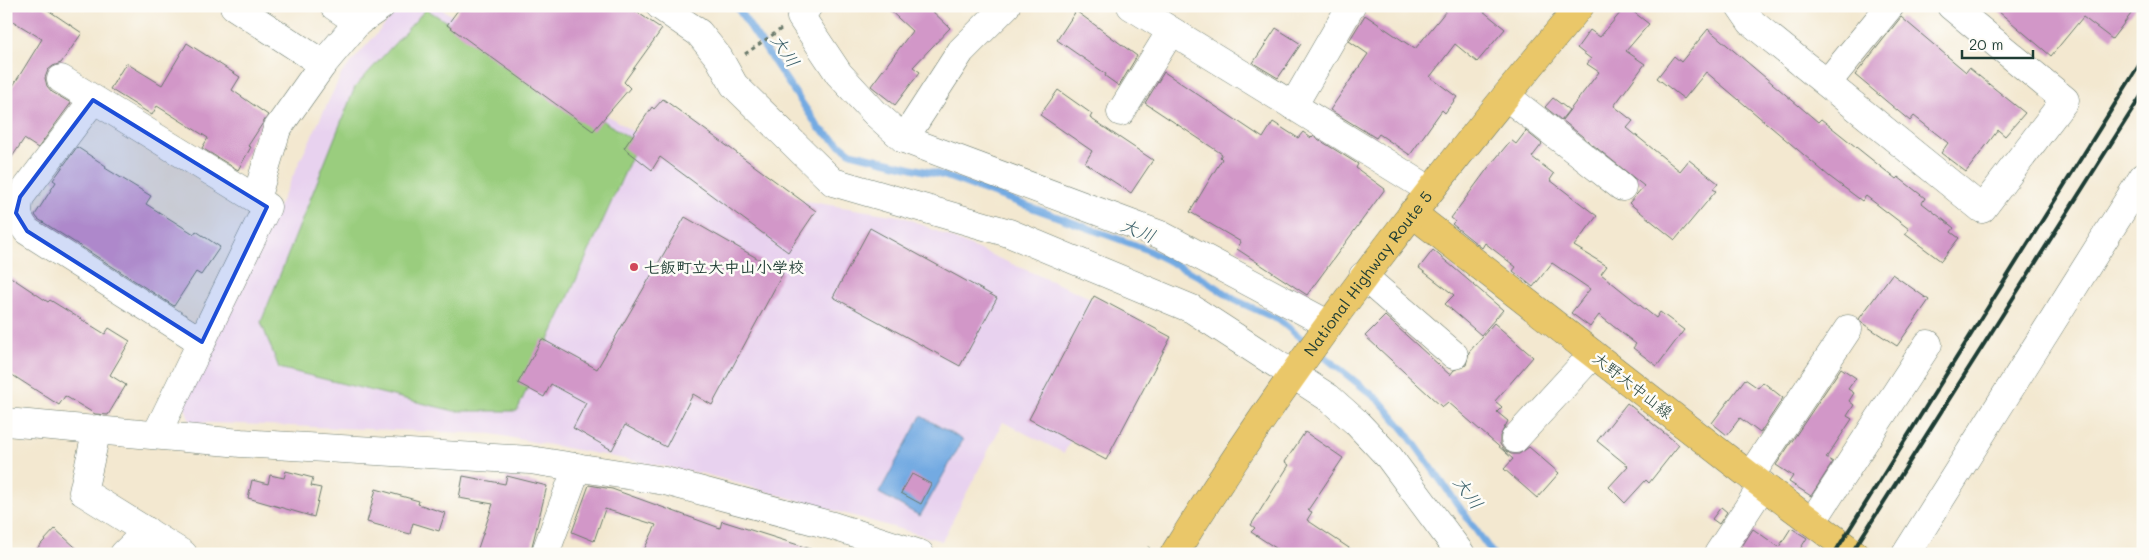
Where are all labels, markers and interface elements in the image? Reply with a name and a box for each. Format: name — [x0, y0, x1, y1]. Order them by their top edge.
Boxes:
scale bar — [1962, 28, 2033, 60]
water label: 大川 — [766, 29, 806, 72]
text: 20 m — [1969, 34, 2003, 54]
street label: National Highway Route 5 — [1299, 186, 1436, 360]
water label: 大川 — [1117, 212, 1160, 248]
place label: 七飯町立大中山小学校 — [644, 256, 804, 277]
marker: 七飯町立大中山小学校 — [628, 261, 640, 273]
street label: 大野大中山線 — [1589, 347, 1678, 422]
water label: 大川 — [1449, 471, 1489, 514]

